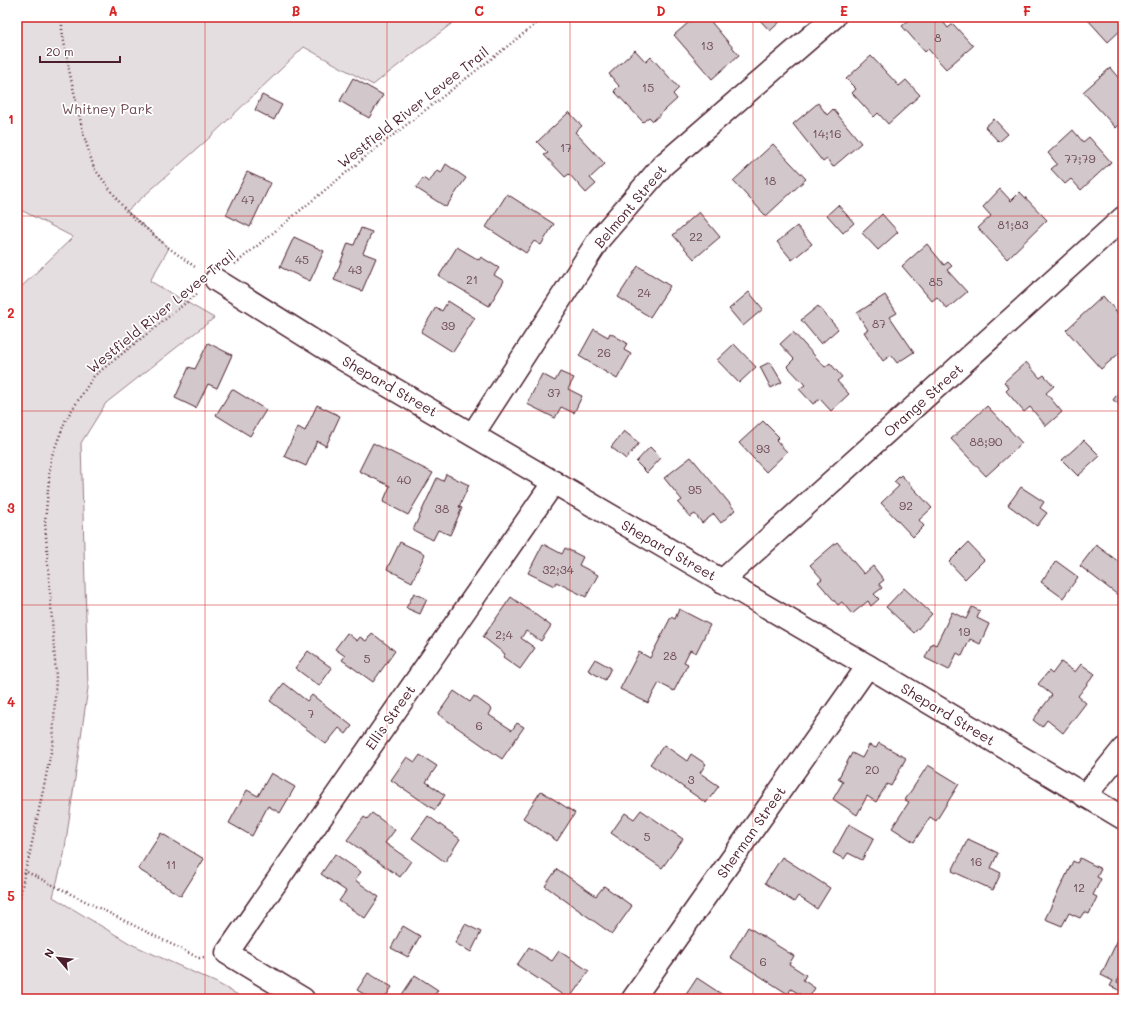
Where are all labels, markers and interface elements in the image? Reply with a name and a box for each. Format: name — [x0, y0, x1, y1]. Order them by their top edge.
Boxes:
text: A — [108, 2, 118, 19]
text: B — [292, 2, 301, 19]
text: C — [474, 2, 484, 19]
text: D — [656, 2, 666, 19]
text: E — [840, 2, 848, 19]
text: F — [1023, 2, 1031, 19]
house number: 8 — [934, 29, 942, 45]
house number: 13 — [701, 37, 713, 53]
scale bar — [40, 38, 120, 64]
street label: Westfield River Levee Trail — [334, 42, 492, 172]
text: 20 m — [46, 43, 74, 59]
house number: 15 — [642, 79, 654, 95]
park label: Whitney Park — [62, 99, 152, 118]
text: 1 — [8, 110, 14, 127]
house number: 14;16 — [813, 125, 841, 141]
house number: 17 — [560, 139, 572, 155]
house number: 77;79 — [1064, 150, 1096, 166]
street label: Belmont Street — [590, 160, 670, 252]
house number: 18 — [764, 172, 776, 188]
house number: 47 — [241, 191, 255, 207]
house number: 81;83 — [998, 216, 1028, 232]
house number: 22 — [689, 228, 703, 244]
street label: Westfield River Levee Trail — [83, 245, 239, 377]
house number: 45 — [295, 251, 309, 267]
house number: 43 — [348, 261, 362, 277]
house number: 21 — [466, 271, 478, 287]
house number: 85 — [929, 273, 943, 289]
house number: 24 — [637, 284, 651, 300]
text: 2 — [7, 304, 15, 321]
house number: 87 — [872, 315, 886, 331]
house number: 39 — [441, 317, 455, 333]
house number: 26 — [597, 344, 611, 360]
street label: Shepard Street — [339, 351, 441, 421]
street label: Orange Street — [879, 359, 967, 441]
house number: 37 — [547, 384, 561, 400]
house number: 88;90 — [970, 433, 1003, 449]
house number: 93 — [756, 440, 770, 456]
house number: 40 — [397, 471, 412, 487]
house number: 95 — [688, 481, 702, 497]
house number: 92 — [899, 497, 913, 513]
text: 3 — [7, 499, 15, 516]
house number: 38 — [435, 500, 449, 516]
street label: Shepard Street — [618, 515, 720, 585]
house number: 32;34 — [542, 561, 574, 577]
house number: 19 — [958, 623, 970, 639]
house number: 2;4 — [495, 626, 513, 642]
house number: 28 — [663, 647, 677, 663]
house number: 5 — [364, 650, 371, 666]
street label: Shepard Street — [897, 678, 999, 750]
street label: Ellis Street — [361, 681, 419, 753]
text: 4 — [7, 693, 15, 710]
house number: 7 — [308, 705, 315, 721]
house number: 6 — [475, 717, 483, 733]
house number: 20 — [865, 761, 880, 777]
house number: 3 — [687, 771, 695, 787]
street label: Sherman Street — [712, 782, 790, 882]
house number: 5 — [644, 828, 651, 844]
house number: 16 — [970, 853, 982, 869]
house number: 11 — [166, 856, 176, 872]
house number: 12 — [1073, 879, 1085, 895]
text: 5 — [7, 887, 15, 904]
north arrow — [38, 938, 78, 978]
text: N — [40, 946, 57, 960]
house number: 6 — [759, 953, 767, 969]

